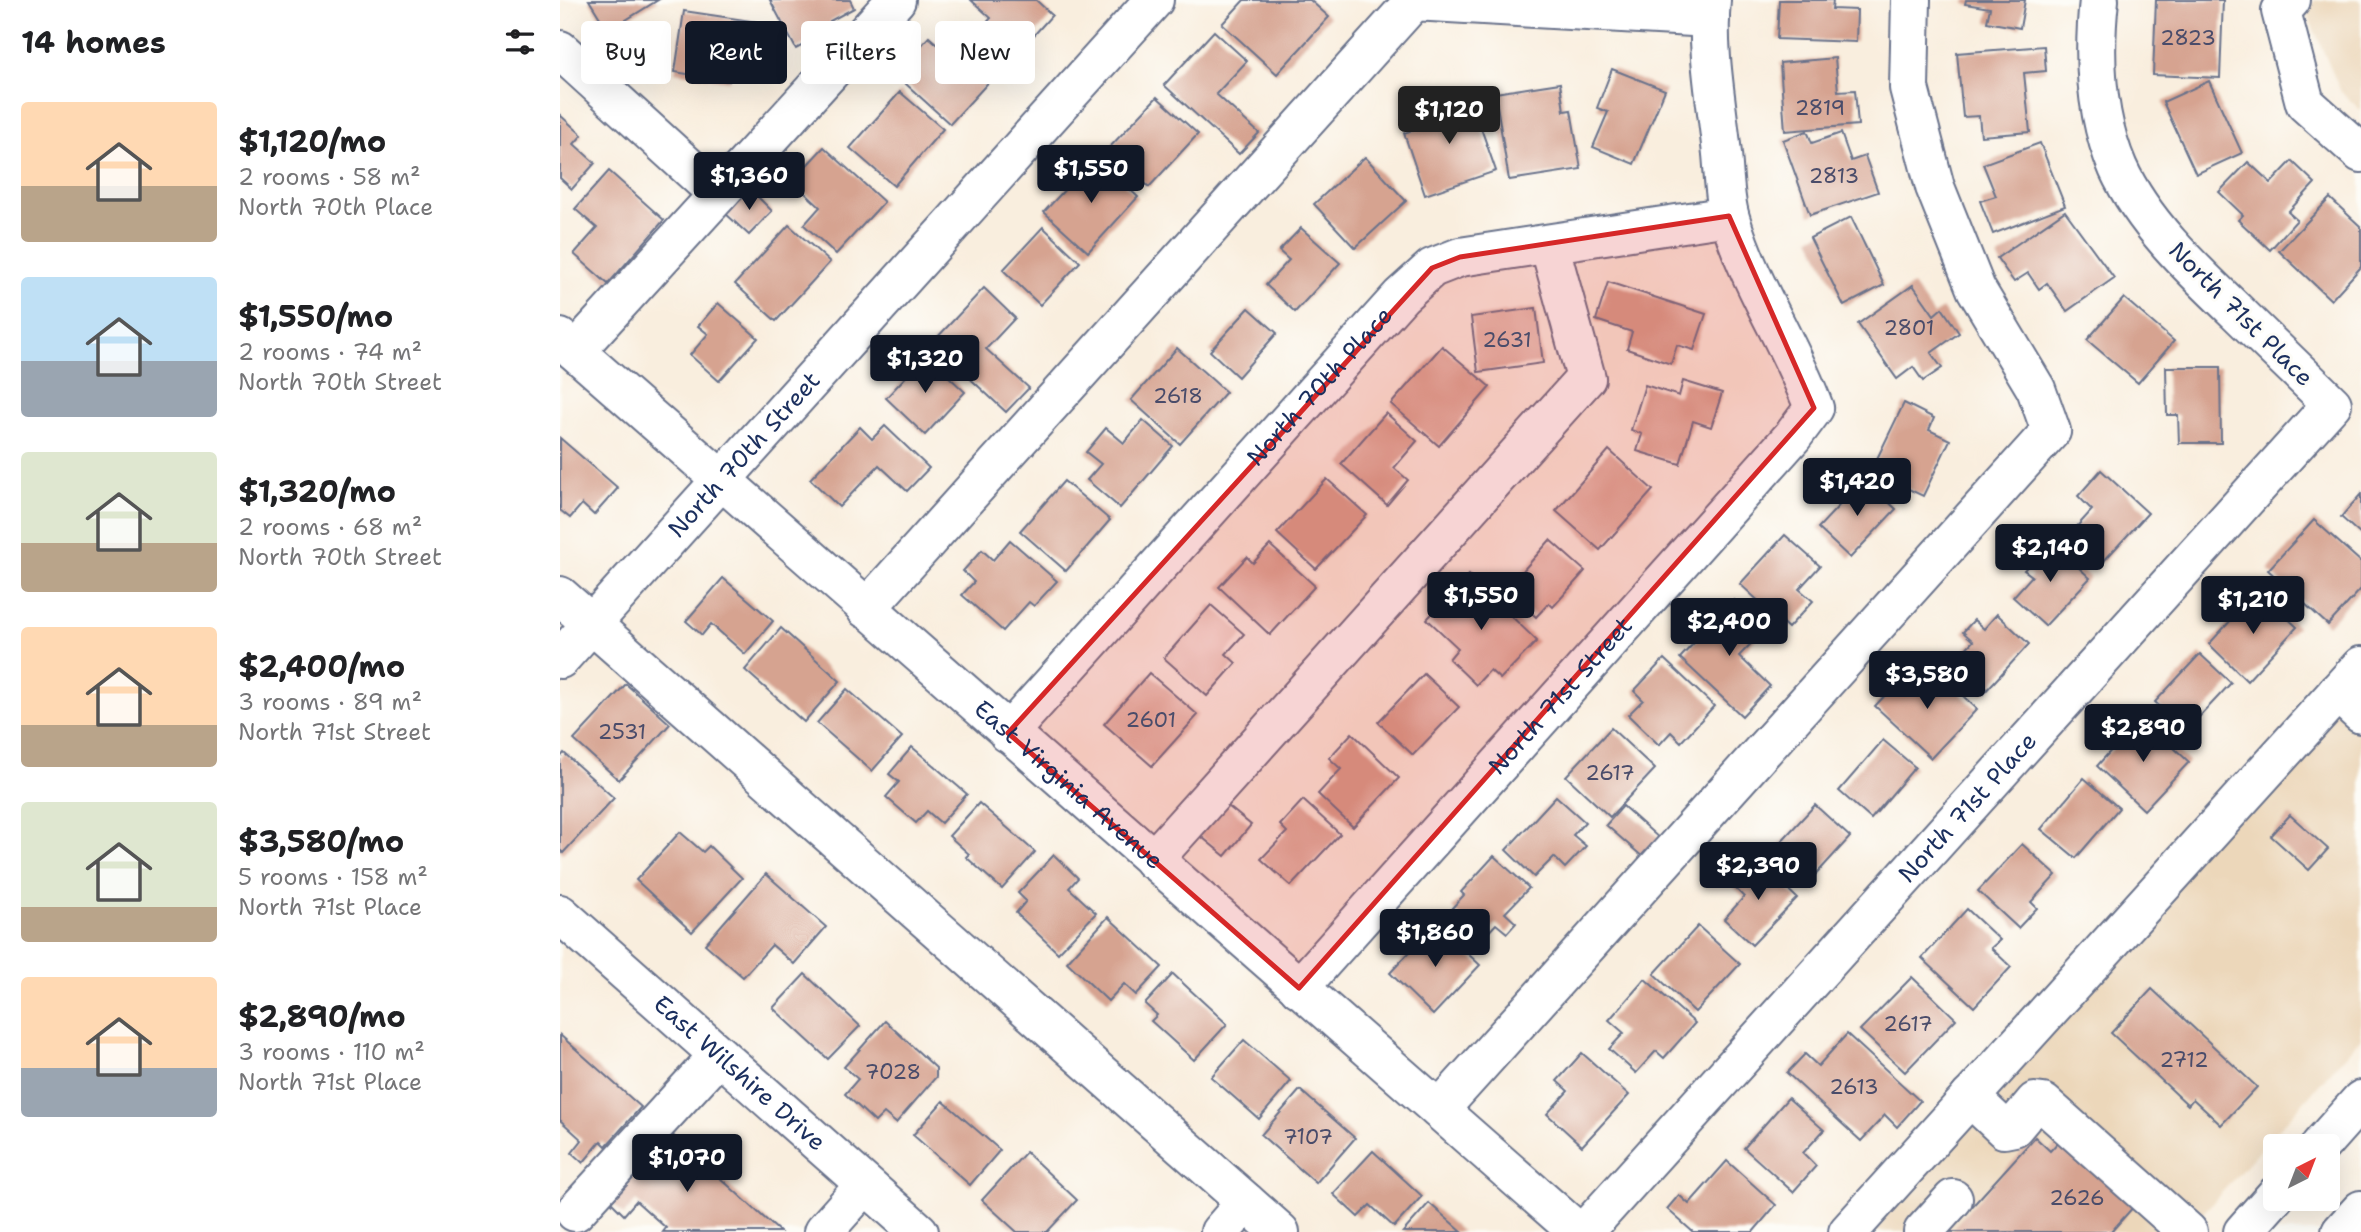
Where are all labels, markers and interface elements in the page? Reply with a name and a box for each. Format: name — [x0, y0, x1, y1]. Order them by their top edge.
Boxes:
chip: Buy — [581, 21, 671, 84]
chip: Rent — [685, 21, 787, 84]
chip: Filters — [801, 21, 921, 84]
chip: New — [935, 21, 1035, 84]
text: 14 homes — [21, 22, 166, 63]
icon: filters — [501, 23, 539, 61]
house number: 2823 — [2160, 24, 2216, 52]
pin: $1,120 — [1392, 86, 1506, 146]
text: $1,120 — [1414, 94, 1484, 124]
house number: 2819 — [1795, 94, 1845, 122]
text: $1,120/mo — [238, 121, 386, 162]
icon: home — [77, 130, 161, 214]
pin: $1,550 — [1034, 146, 1148, 205]
pin: $1,360 — [692, 152, 806, 212]
text: $1,550 — [1053, 153, 1129, 183]
text: $1,360 — [710, 160, 788, 190]
text: 2 rooms · 58 m² — [238, 162, 421, 192]
house number: 2813 — [1809, 162, 1859, 190]
text: North 70th Place — [238, 192, 433, 222]
street label: North 71st Place — [2162, 235, 2320, 393]
text: $1,550/mo — [238, 296, 393, 337]
street label: North 70th Place — [1240, 300, 1400, 473]
icon: home — [77, 305, 161, 389]
house number: 2801 — [1883, 314, 1935, 342]
house number: 2631 — [1482, 326, 1532, 354]
pin: $1,320 — [868, 336, 982, 395]
text: 2 rooms · 74 m² — [238, 337, 422, 367]
text: $1,320 — [886, 343, 964, 373]
street label: North 70th Street — [661, 365, 827, 545]
text: North 70th Street — [238, 367, 442, 397]
house number: 2618 — [1153, 382, 1203, 410]
pin: $1,420 — [1800, 458, 1914, 518]
text: $1,420 — [1819, 466, 1895, 496]
text: $1,320/mo — [238, 471, 396, 512]
icon: home — [77, 480, 161, 564]
text: 2 rooms · 68 m² — [238, 512, 422, 542]
pin: $2,140 — [1993, 524, 2107, 584]
text: $2,140 — [2011, 532, 2089, 562]
text: North 70th Street — [238, 542, 442, 572]
pin: $1,550 — [1424, 572, 1538, 632]
pin: $1,210 — [2196, 576, 2310, 636]
text: $1,550 — [1443, 580, 1519, 610]
text: $1,210 — [2217, 584, 2289, 614]
pin: $2,400 — [1672, 598, 1786, 658]
text: $2,400 — [1687, 606, 1771, 636]
street label: North 71st Street — [1481, 610, 1640, 782]
text: $2,400/mo — [238, 646, 405, 687]
pin: $3,580 — [1870, 652, 1984, 711]
icon: home — [77, 655, 161, 739]
text: $3,580 — [1885, 659, 1969, 689]
text: 3 rooms · 89 m² — [238, 687, 422, 717]
street label: East Virginia Avenue — [967, 693, 1170, 877]
pin: $2,890 — [2086, 704, 2200, 764]
house number: 2601 — [1126, 706, 1176, 734]
text: $2,890 — [2101, 712, 2185, 742]
text: North 71st Street — [238, 717, 431, 747]
house number: 2531 — [598, 718, 646, 746]
street label: North 71st Place — [1891, 726, 2044, 890]
house number: 2617 — [1585, 759, 1635, 787]
text: $3,580/mo — [238, 821, 404, 862]
icon: home — [77, 830, 161, 914]
pin: $2,390 — [1701, 842, 1815, 902]
text: $2,390 — [1716, 850, 1800, 880]
text: 5 rooms · 158 m² — [238, 862, 428, 892]
text: North 71st Place — [238, 892, 422, 922]
pin: $1,860 — [1378, 909, 1492, 969]
text: $1,860 — [1396, 917, 1474, 947]
street label: East Wilshire Drive — [647, 988, 833, 1158]
text: $2,890/mo — [238, 996, 406, 1037]
icon: home — [77, 1005, 161, 1089]
house number: 2617 — [1883, 1010, 1933, 1038]
text: 3 rooms · 110 m² — [238, 1037, 425, 1067]
house number: 2712 — [2159, 1046, 2209, 1074]
house number: 7028 — [865, 1058, 921, 1086]
text: North 71st Place — [238, 1067, 422, 1097]
house number: 2613 — [1829, 1073, 1879, 1101]
house number: 7107 — [1283, 1123, 1333, 1151]
pin: $1,070 — [630, 1134, 744, 1194]
north arrow — [2263, 1134, 2340, 1211]
map controls — [2263, 1134, 2340, 1211]
text: $1,070 — [648, 1142, 726, 1172]
house number: 2626 — [2049, 1184, 2105, 1212]

